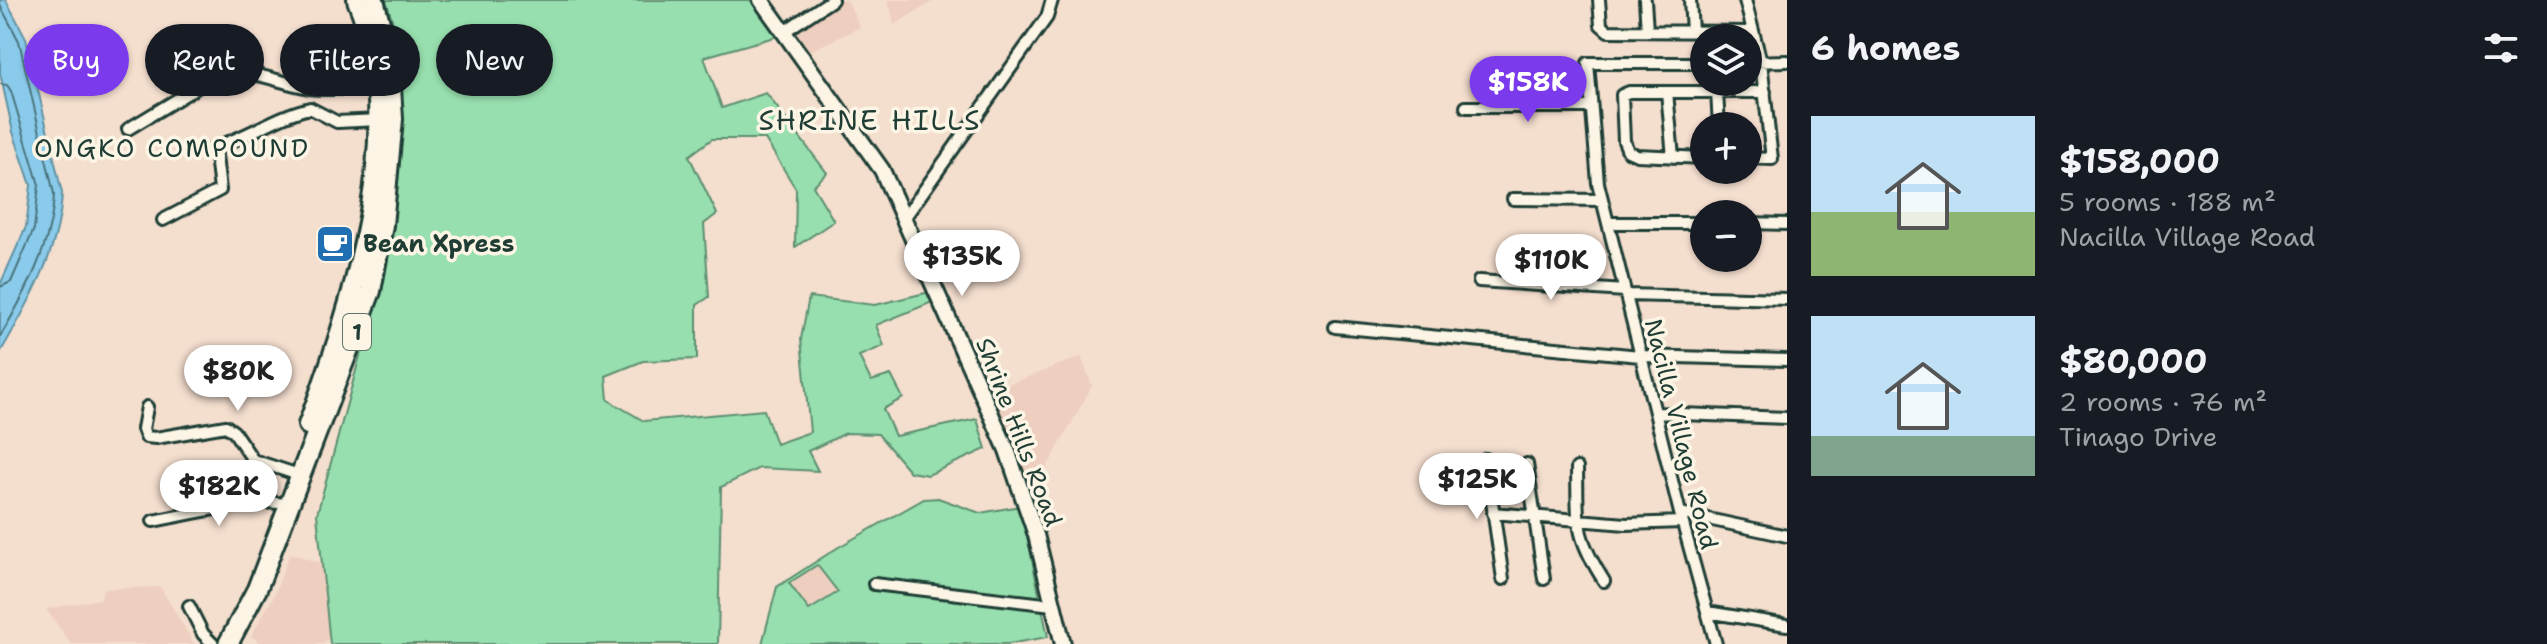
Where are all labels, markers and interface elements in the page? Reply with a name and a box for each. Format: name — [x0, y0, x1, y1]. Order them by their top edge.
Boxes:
chip: Buy — [24, 24, 129, 96]
chip: Rent — [145, 24, 264, 96]
chip: Filters — [280, 24, 420, 96]
chip: New — [436, 24, 553, 96]
map controls — [1690, 24, 1762, 272]
button: layers — [1690, 24, 1762, 96]
text: 6 homes — [1811, 25, 1960, 71]
icon: filters — [2479, 26, 2523, 70]
pin: $158K — [1472, 56, 1584, 124]
text: $158K — [1488, 64, 1568, 99]
district label: SHRINE HILLS — [758, 101, 982, 139]
button: + — [1690, 112, 1762, 184]
district label: ONGKO COMPOUND — [34, 130, 310, 165]
text: $158,000 — [2059, 138, 2220, 184]
icon: home — [1875, 148, 1971, 244]
text: 5 rooms · 188 m² — [2059, 184, 2276, 219]
button: − — [1690, 200, 1762, 272]
text: Nacilla Village Road — [2059, 219, 2315, 254]
cafe icon: Bean Xpress — [314, 223, 356, 265]
place label: Bean Xpress — [363, 228, 514, 260]
pin: $135K — [906, 230, 1018, 298]
pin: $110K — [1495, 234, 1607, 302]
text: $135K — [922, 238, 1002, 273]
text: $110K — [1513, 242, 1589, 277]
road number: 1 — [343, 314, 371, 350]
street label: Nacilla Village Road — [1637, 315, 1725, 553]
street label: Shrine Hills Road — [968, 333, 1070, 531]
text: $80,000 — [2059, 338, 2208, 384]
pin: $80K — [191, 345, 285, 413]
icon: home — [1875, 348, 1971, 444]
text: $80K — [202, 353, 274, 388]
text: 2 rooms · 76 m² — [2059, 384, 2267, 419]
text: Tinago Drive — [2059, 419, 2217, 454]
pin: $125K — [1421, 453, 1533, 521]
pin: $182K — [163, 460, 275, 528]
text: $125K — [1437, 461, 1517, 496]
text: $182K — [178, 468, 260, 503]

